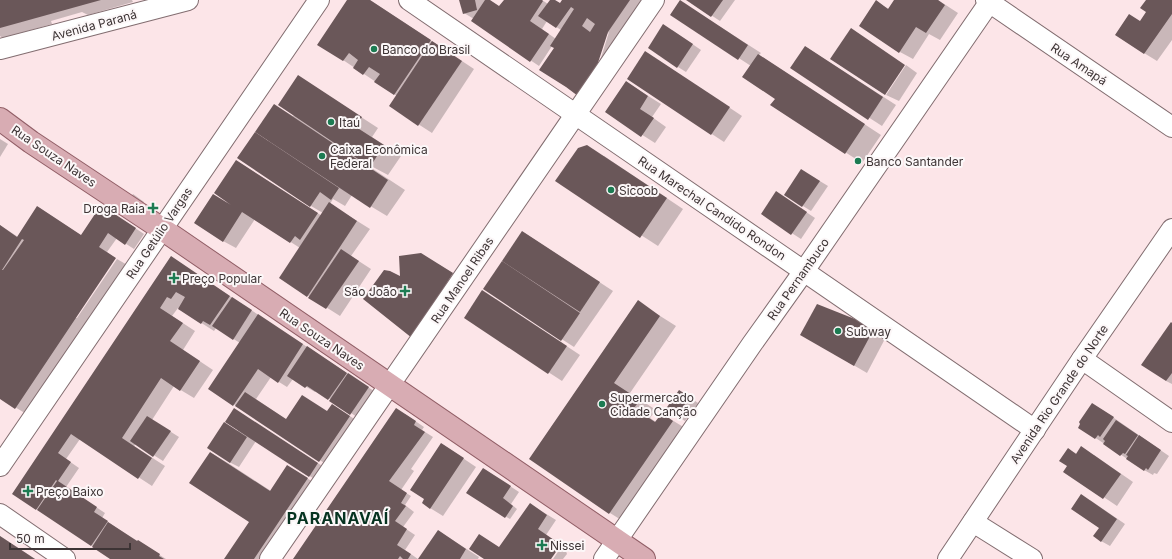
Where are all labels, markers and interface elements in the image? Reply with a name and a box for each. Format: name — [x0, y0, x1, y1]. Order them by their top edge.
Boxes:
street label: Avenida Paraná — [50, 6, 138, 44]
street label: Rua Amapá — [1048, 40, 1110, 88]
place label: Banco do Brasil — [382, 42, 470, 57]
marker: Banco do Brasil — [369, 44, 379, 54]
place label: Itaú — [339, 115, 360, 130]
marker: Itaú — [326, 117, 336, 127]
street label: Rua Souza Naves — [9, 122, 99, 190]
place label: Caixa Econômica Federal — [330, 142, 428, 171]
marker: Caixa Econômica Federal — [317, 151, 327, 161]
street label: Rua Marechal Candido Rondon — [635, 153, 789, 263]
place label: Banco Santander — [866, 154, 964, 169]
marker: Banco Santander — [853, 156, 863, 166]
place label: Sicoob — [619, 183, 658, 198]
street label: Rua Getúlio Vargas — [123, 184, 195, 282]
marker: Sicoob — [606, 185, 616, 195]
place label: Droga Raia — [83, 201, 145, 216]
marker: Droga Raia — [148, 203, 158, 213]
street label: Rua Manoel Ribas — [427, 234, 497, 326]
street label: Rua Pernambuco — [764, 235, 832, 323]
place label: Preço Popular — [182, 271, 262, 286]
marker: Preço Popular — [169, 273, 179, 283]
place label: São João — [344, 284, 397, 299]
marker: São João — [400, 286, 410, 296]
street label: Rua Souza Naves — [277, 305, 367, 373]
street label: Avenida Rio Grande do Norte — [1007, 322, 1111, 466]
place label: Subway — [846, 324, 891, 339]
marker: Subway — [833, 326, 843, 336]
place label: Supermercado Cidade Canção — [610, 390, 697, 419]
marker: Supermercado Cidade Canção — [597, 399, 607, 409]
place label: Preço Baixo — [36, 484, 103, 499]
marker: Preço Baixo — [23, 486, 33, 496]
district label: PARANAVAÍ — [287, 508, 389, 528]
scale bar — [10, 525, 130, 551]
text: 50 m — [16, 531, 45, 546]
place label: Nissei — [550, 538, 585, 553]
marker: Nissei — [537, 540, 547, 550]

